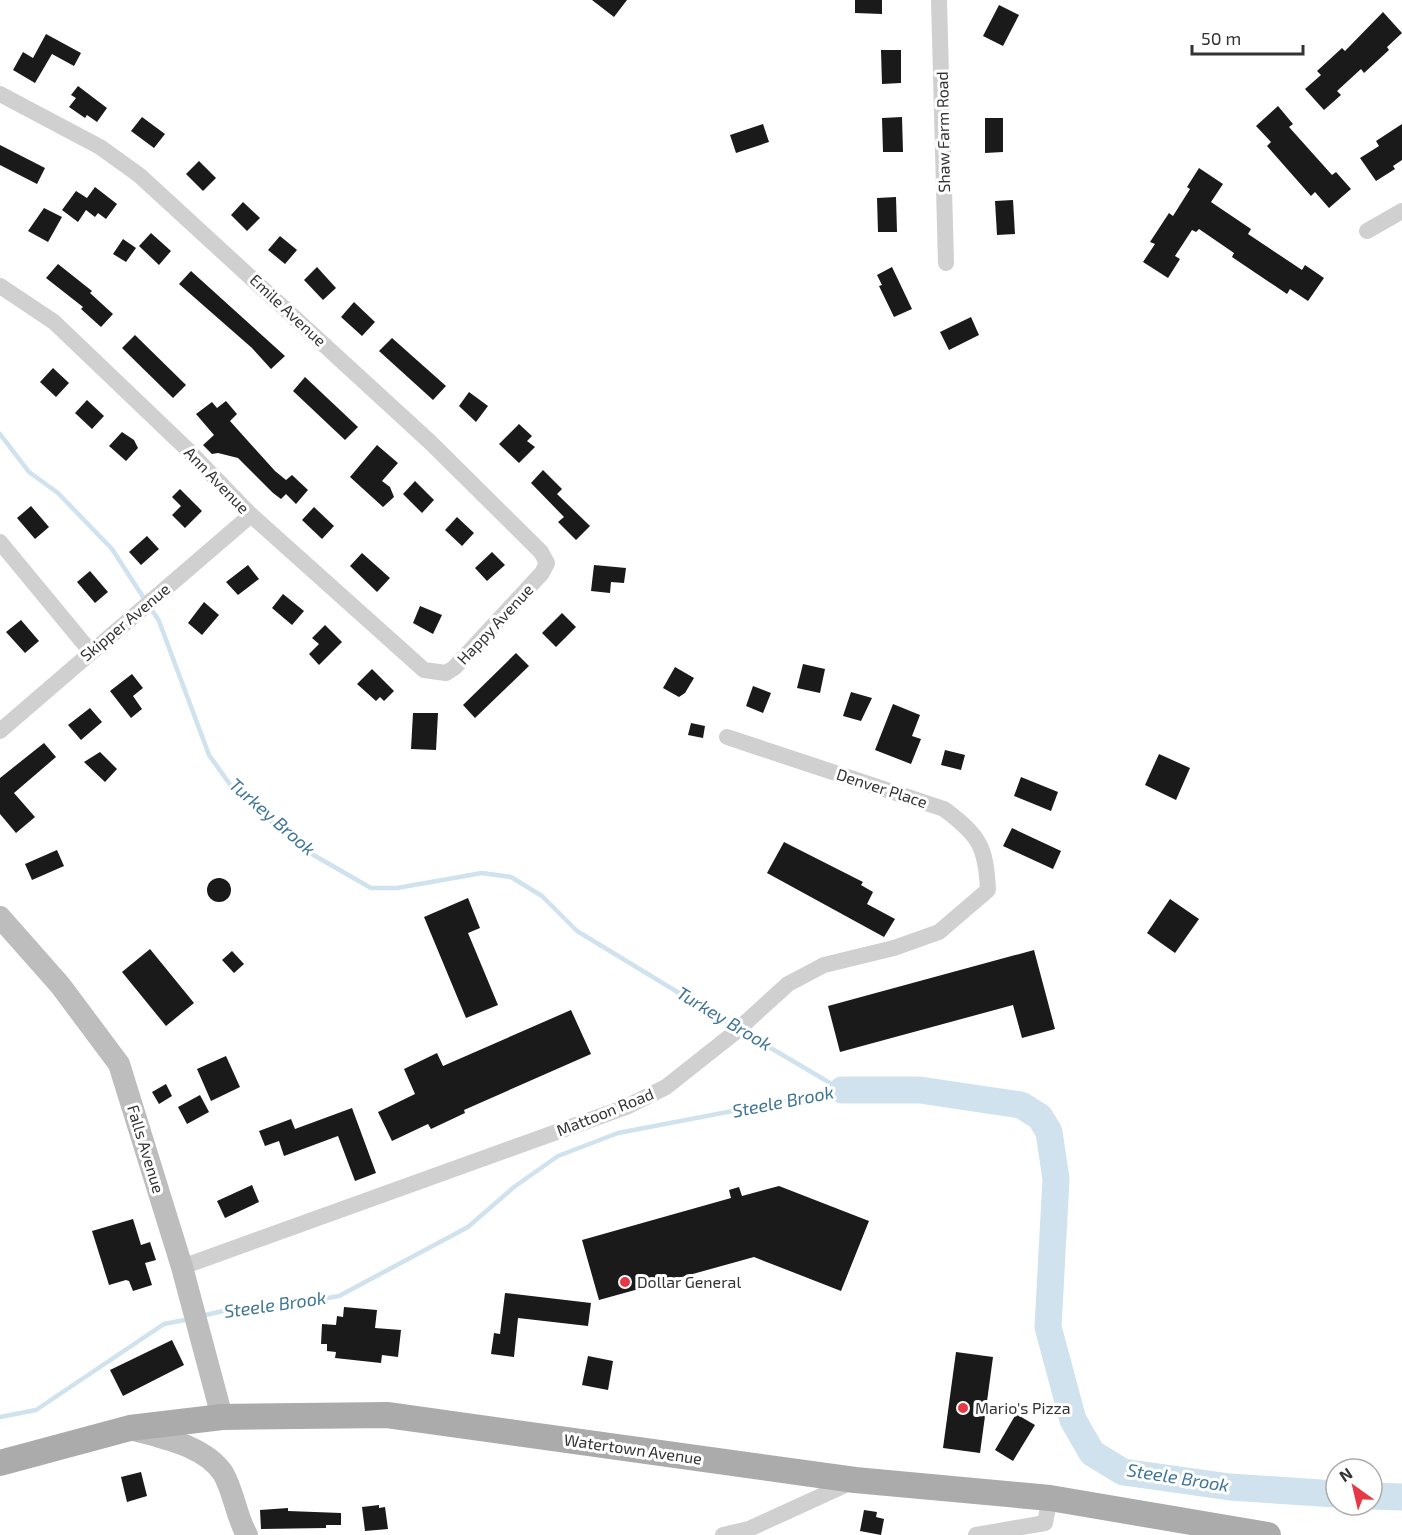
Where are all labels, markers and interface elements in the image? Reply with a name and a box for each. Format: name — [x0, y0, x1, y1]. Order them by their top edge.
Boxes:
scale bar — [1192, 18, 1303, 56]
text: 50 m — [1201, 27, 1241, 49]
street label: Shaw Farm Road — [932, 71, 953, 193]
street label: Emile Avenue — [246, 270, 330, 350]
street label: Ann Avenue — [181, 442, 254, 517]
street label: Skipper Avenue — [76, 579, 173, 665]
street label: Happy Avenue — [453, 580, 537, 668]
street label: Denver Place — [834, 764, 930, 811]
water label: Turkey Brook — [225, 773, 320, 860]
water label: Turkey Brook — [673, 981, 776, 1055]
water label: Steele Brook — [730, 1080, 835, 1122]
street label: Mattoon Road — [554, 1083, 656, 1140]
street label: Falls Avenue — [124, 1102, 169, 1195]
place label: Dollar General — [637, 1272, 741, 1291]
marker: Dollar General — [618, 1275, 632, 1289]
water label: Steele Brook — [222, 1286, 327, 1322]
place label: Mario's Pizza — [975, 1398, 1071, 1417]
marker: Mario's Pizza — [956, 1401, 970, 1415]
street label: Watertown Avenue — [563, 1429, 703, 1468]
north arrow — [1324, 1457, 1384, 1517]
water label: Steele Brook — [1126, 1458, 1231, 1496]
text: N — [1335, 1463, 1355, 1485]

